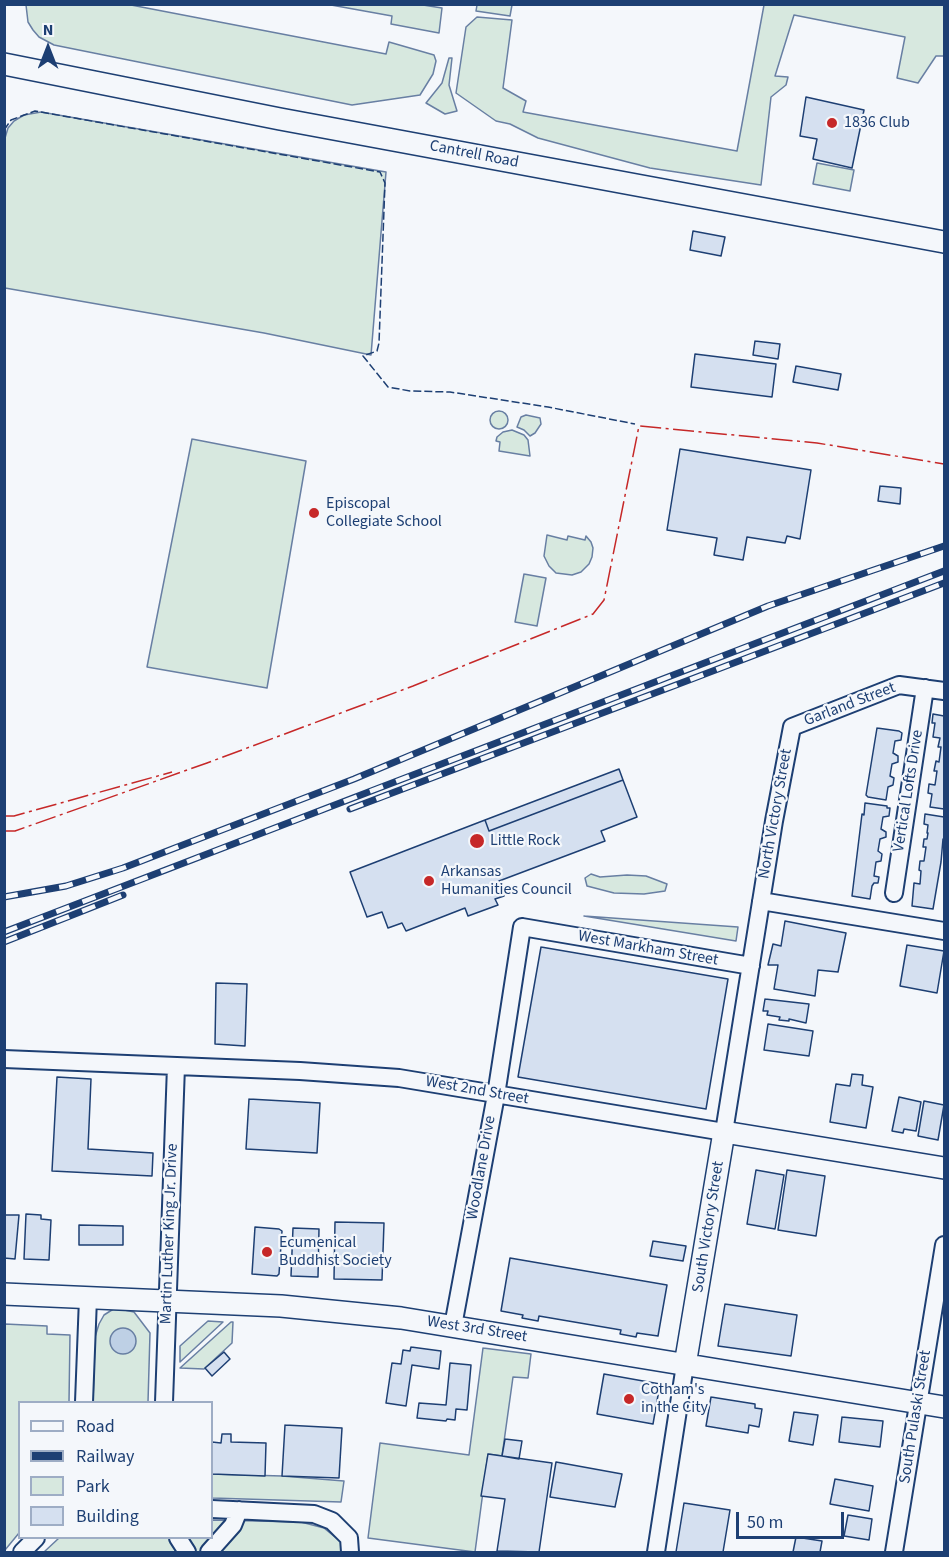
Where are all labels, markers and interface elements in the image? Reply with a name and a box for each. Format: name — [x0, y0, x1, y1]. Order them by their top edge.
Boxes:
north arrow — [18, 18, 78, 78]
text: N — [43, 19, 53, 41]
place label: 1836 Club — [844, 113, 910, 133]
marker: 1836 Club — [825, 116, 839, 130]
street label: Cantrell Road — [428, 137, 520, 173]
place label: Episcopal Collegiate School — [326, 494, 442, 532]
marker: Episcopal Collegiate School — [307, 506, 321, 520]
street label: Garland Street — [801, 679, 899, 731]
street label: Vertical Lofts Drive — [890, 729, 928, 853]
street label: North Victory Street — [755, 747, 797, 881]
place label: Little Rock — [490, 831, 560, 851]
marker: Little Rock — [468, 832, 486, 850]
place label: Arkansas Humanities Council — [441, 862, 572, 900]
marker: Arkansas Humanities Council — [422, 874, 436, 888]
street label: West Markham Street — [576, 927, 720, 971]
street label: West 2nd Street — [424, 1072, 530, 1110]
street label: Woodlane Drive — [463, 1114, 501, 1222]
street label: Martin Luther King Jr. Drive — [157, 1143, 183, 1325]
street label: South Victory Street — [689, 1160, 729, 1294]
place label: Ecumenical Buddhist Society — [279, 1233, 392, 1271]
marker: Ecumenical Buddhist Society — [260, 1245, 274, 1259]
street label: West 3rd Street — [426, 1313, 528, 1347]
street label: South Pulaski Street — [896, 1349, 936, 1485]
place label: Cotham's in the City — [641, 1380, 708, 1418]
marker: Cotham's in the City — [622, 1392, 636, 1406]
legend — [18, 1401, 213, 1539]
text: Road — [76, 1414, 115, 1439]
text: Railway — [76, 1444, 135, 1469]
text: Park — [76, 1474, 110, 1499]
scale bar — [739, 1500, 847, 1538]
text: Building — [76, 1504, 139, 1529]
text: 50 m — [747, 1510, 783, 1535]

